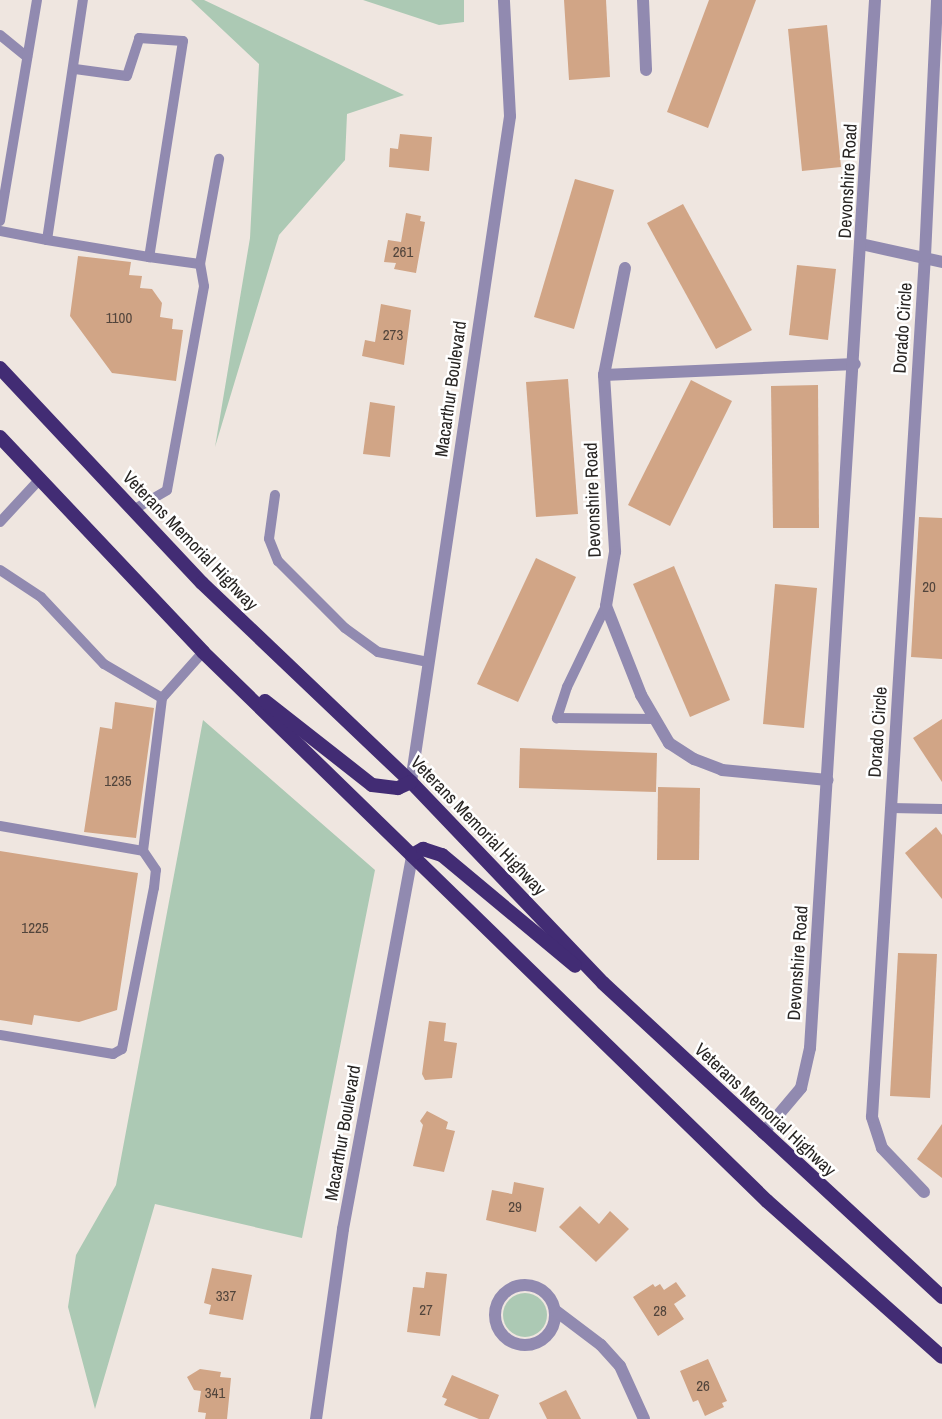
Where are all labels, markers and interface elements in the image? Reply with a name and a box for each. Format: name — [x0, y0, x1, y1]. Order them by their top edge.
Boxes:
street label: Devonshire Road — [834, 123, 862, 239]
house number: 261 — [393, 243, 413, 261]
street label: Dorado Circle — [889, 282, 917, 374]
house number: 1100 — [106, 309, 132, 327]
street label: Macarthur Boulevard — [431, 320, 471, 458]
house number: 273 — [383, 326, 403, 344]
street label: Devonshire Road — [580, 442, 606, 558]
street label: Veterans Memorial Highway — [118, 467, 262, 615]
house number: 20 — [922, 578, 936, 596]
street label: Dorado Circle — [864, 686, 892, 778]
street label: Veterans Memorial Highway — [406, 752, 550, 900]
house number: 1235 — [104, 772, 132, 790]
street label: Devonshire Road — [783, 905, 813, 1021]
house number: 1225 — [21, 919, 49, 937]
street label: Veterans Memorial Highway — [690, 1039, 840, 1181]
street label: Macarthur Boulevard — [320, 1064, 366, 1202]
house number: 29 — [508, 1198, 522, 1216]
house number: 337 — [216, 1287, 236, 1305]
house number: 27 — [419, 1301, 433, 1319]
house number: 28 — [653, 1302, 667, 1320]
house number: 26 — [696, 1377, 710, 1395]
house number: 341 — [205, 1384, 225, 1402]

